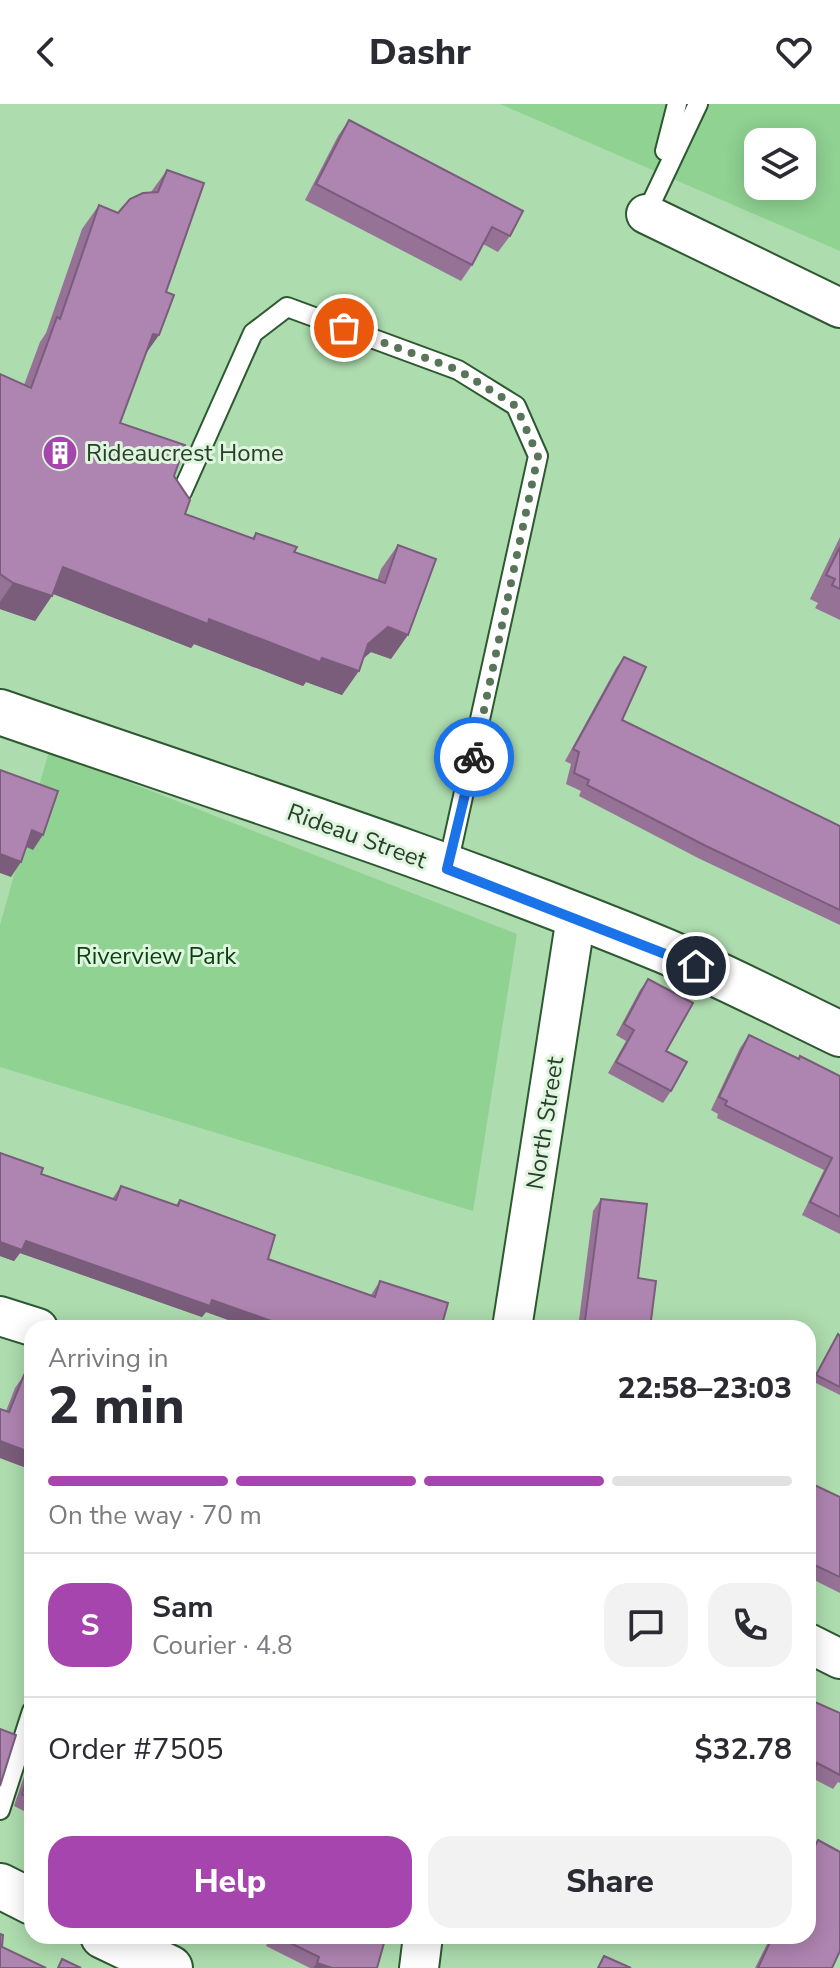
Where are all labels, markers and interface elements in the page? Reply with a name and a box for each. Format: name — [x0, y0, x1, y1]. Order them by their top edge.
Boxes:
text: Dashr — [369, 28, 471, 77]
icon: back — [24, 30, 68, 74]
icon: heart — [772, 30, 816, 74]
map controls — [744, 128, 816, 200]
button: layers — [744, 128, 816, 200]
pin — [310, 294, 378, 362]
icon: bag — [322, 306, 366, 350]
building icon: Rideaucrest Home — [41, 434, 79, 472]
place label: Rideaucrest Home — [86, 437, 284, 469]
courier — [434, 717, 514, 797]
icon: bike — [452, 735, 496, 779]
street label: Rideau Street — [283, 796, 432, 876]
pin — [662, 932, 730, 1000]
park label: Riverview Park — [76, 940, 237, 972]
icon: home — [674, 944, 718, 988]
street label: North Street — [519, 1054, 571, 1192]
text: Arriving in — [48, 1341, 169, 1376]
text: 22:58–23:03 — [617, 1368, 792, 1409]
text: 2 min — [48, 1370, 185, 1441]
text: On the way · 70 m — [48, 1498, 262, 1533]
button: chat — [604, 1583, 688, 1667]
button: phone — [708, 1583, 792, 1667]
text: Sam — [152, 1587, 214, 1628]
text: S — [81, 1605, 99, 1646]
text: Courier · 4.8 — [152, 1628, 293, 1663]
text: Order #7505 — [48, 1729, 223, 1770]
text: $32.78 — [695, 1729, 792, 1770]
button: Help — [48, 1836, 412, 1928]
button: Share — [428, 1836, 792, 1928]

